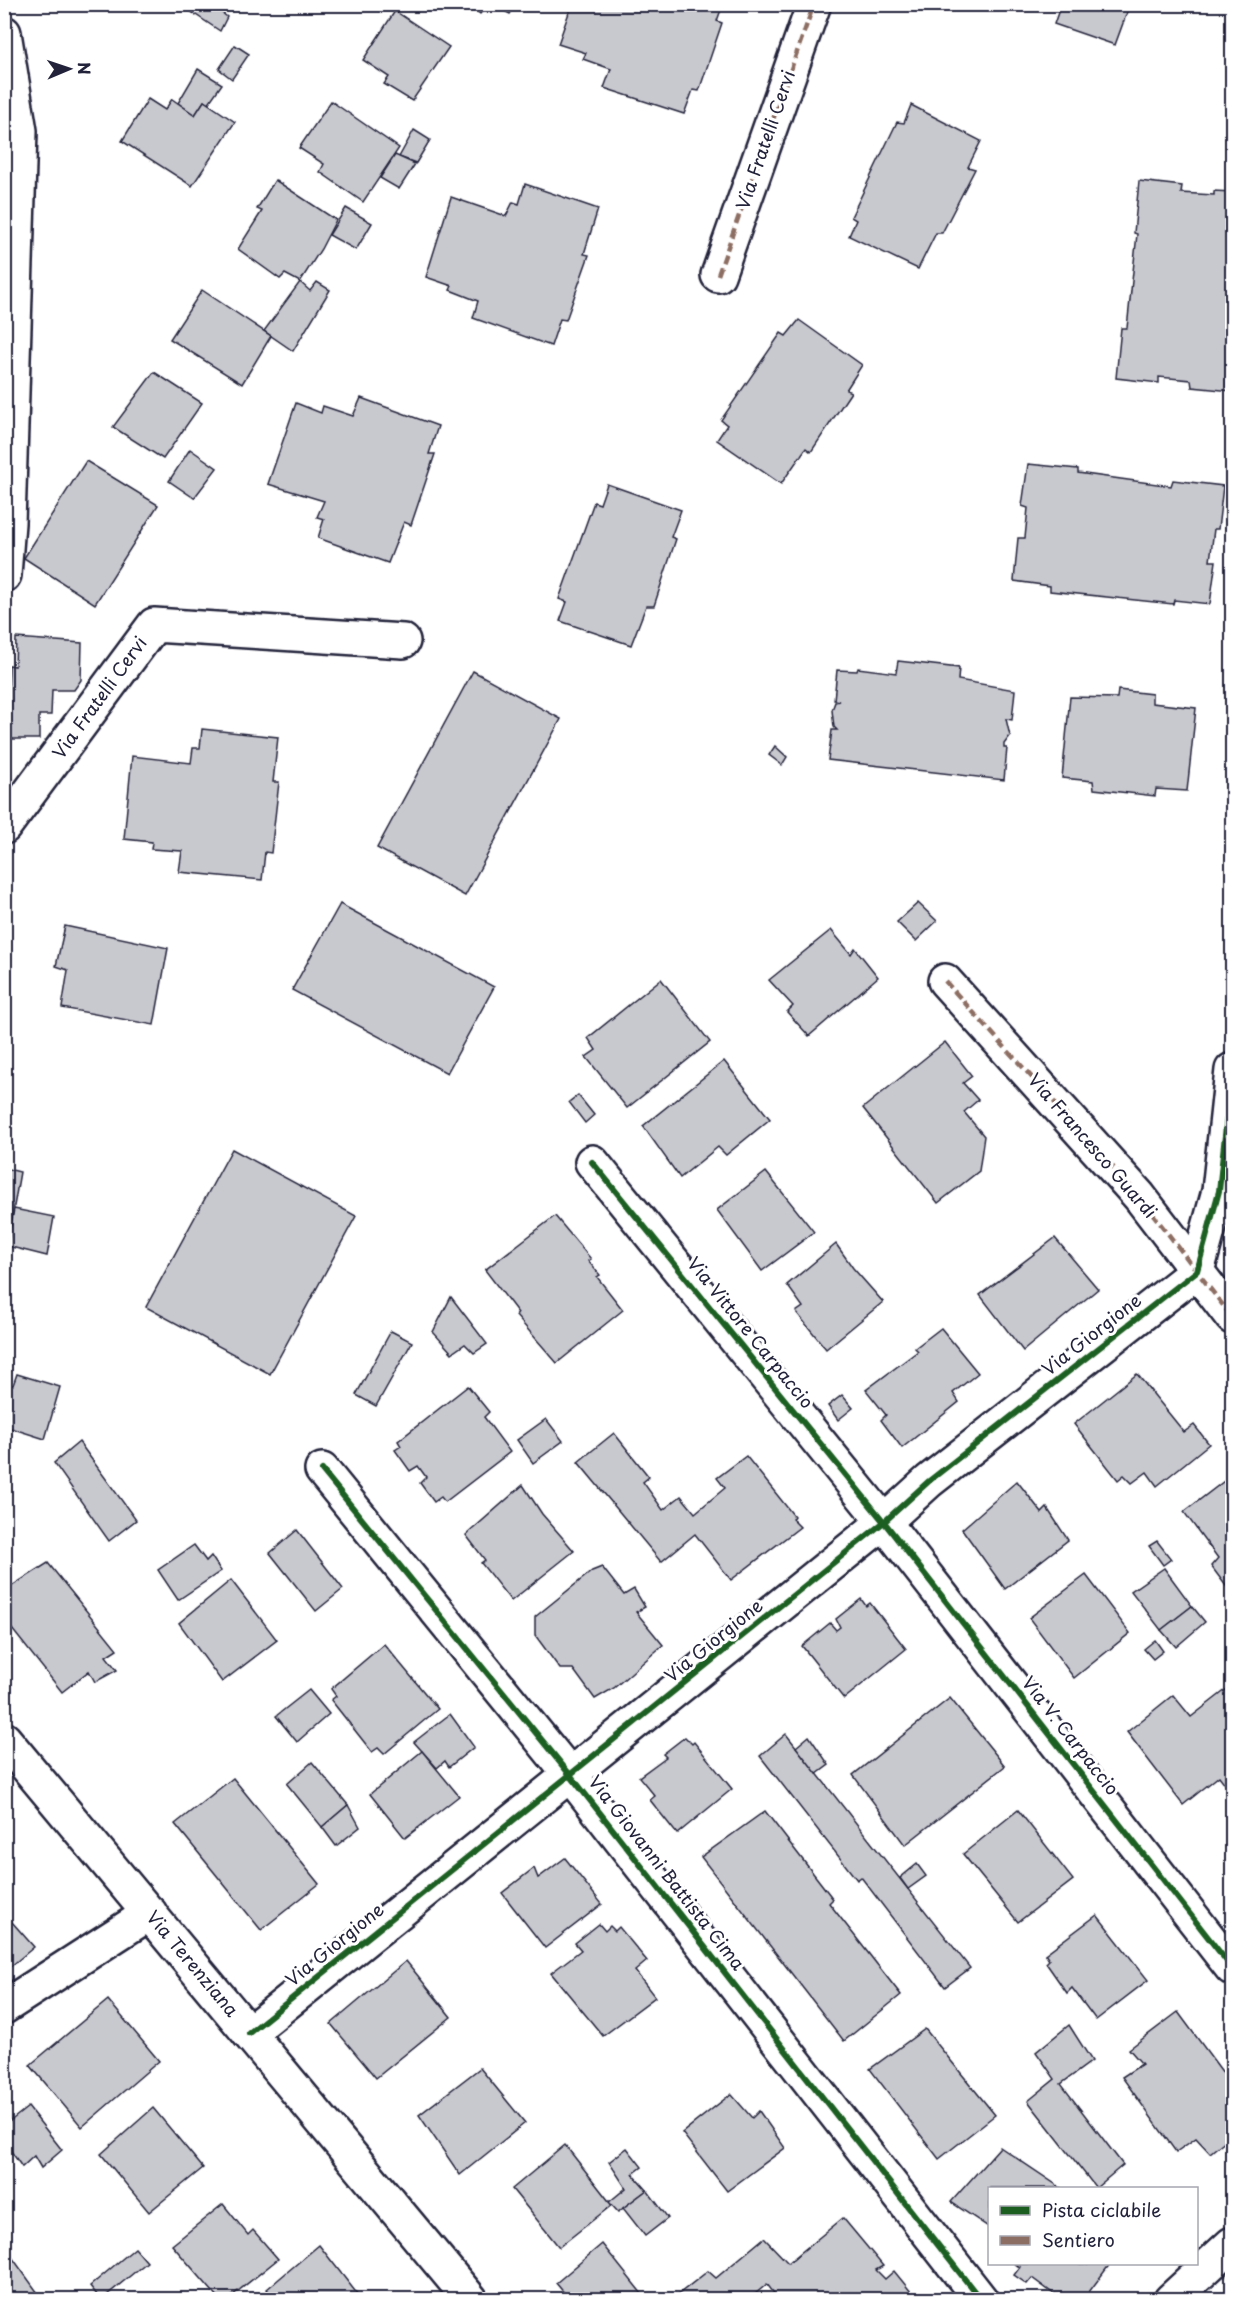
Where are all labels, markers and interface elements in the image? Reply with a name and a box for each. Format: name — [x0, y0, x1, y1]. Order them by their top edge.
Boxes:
north arrow — [39, 39, 99, 99]
text: N — [73, 62, 97, 75]
street label: Via Fratelli Cervi — [728, 66, 801, 213]
street label: Via Fratelli Cervi — [45, 630, 153, 764]
street label: Via Francesco Guardi — [1022, 1066, 1164, 1224]
street label: Via Vittore Carpaccio — [681, 1250, 821, 1414]
street label: Via Giorgione — [1036, 1286, 1147, 1381]
street label: Via Giorgione — [658, 1592, 768, 1688]
street label: Via V. Carpaccio — [1016, 1670, 1126, 1800]
street label: Via Giovanni Battista Cima — [582, 1769, 752, 1976]
street label: Via Giorgione — [279, 1896, 389, 1992]
street label: Via Terenziana — [141, 1904, 246, 2023]
legend — [988, 2187, 1198, 2265]
text: Pista ciclabile — [1042, 2196, 1161, 2223]
text: Sentiero — [1042, 2226, 1115, 2253]

